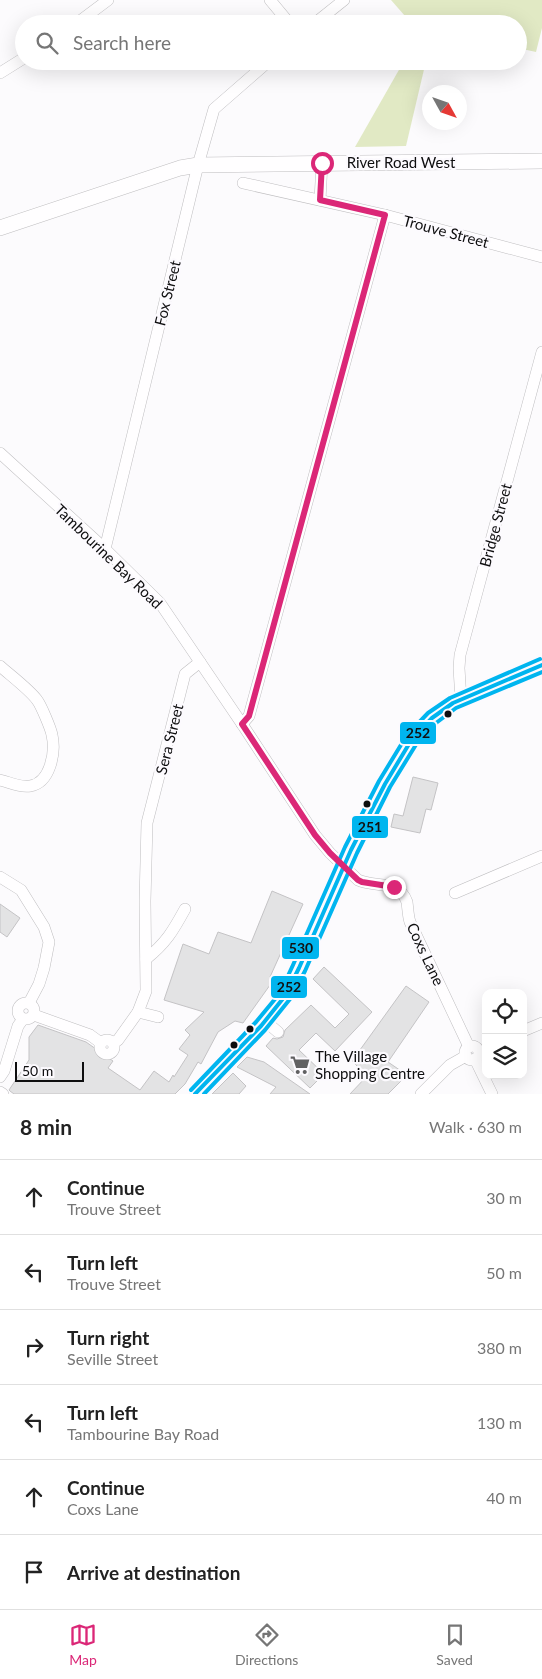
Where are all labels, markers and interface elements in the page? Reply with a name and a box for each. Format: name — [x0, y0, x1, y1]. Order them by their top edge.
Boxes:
search box — [15, 15, 527, 70]
icon: search — [33, 29, 61, 57]
text: Search here — [73, 31, 171, 54]
north arrow — [422, 85, 467, 130]
route start — [311, 152, 334, 175]
street label: River Road West — [347, 153, 456, 171]
street label: Trouve Street — [401, 211, 491, 251]
street label: Fox Street — [150, 258, 184, 328]
street label: Bridge Street — [475, 481, 515, 569]
street label: Tambourine Bay Road — [51, 500, 167, 612]
street label: Sera Street — [152, 701, 187, 776]
unlabelled marker — [443, 709, 453, 719]
line badge: 252 — [399, 721, 437, 745]
text: 252 — [406, 724, 430, 741]
unlabelled marker — [362, 799, 372, 809]
line badge: 251 — [351, 815, 389, 839]
text: 251 — [358, 818, 382, 835]
route end — [383, 876, 406, 899]
street label: Coxs Lane — [404, 920, 448, 988]
line badge: 530 — [281, 936, 320, 960]
text: 530 — [289, 939, 313, 956]
line badge: 252 — [270, 975, 308, 999]
text: 252 — [277, 978, 301, 995]
map controls — [482, 989, 527, 1079]
button: locate — [482, 989, 527, 1034]
unlabelled marker — [245, 1024, 255, 1034]
button: layers — [482, 1034, 527, 1079]
unlabelled marker — [229, 1040, 239, 1050]
place label: The Village Shopping Centre — [315, 1047, 425, 1082]
supermarket icon: The Village Shopping Centre — [289, 1054, 311, 1076]
scale bar — [15, 1059, 84, 1082]
text: 50 m — [22, 1062, 53, 1079]
text: 8 min — [20, 1114, 72, 1139]
text: Walk · 630 m — [429, 1117, 522, 1136]
text: Continue — [67, 1176, 145, 1199]
icon: ahead — [20, 1183, 48, 1211]
text: 30 m — [486, 1188, 522, 1207]
text: Trouve Street — [67, 1199, 161, 1218]
text: Turn left — [67, 1251, 138, 1274]
icon: left — [20, 1258, 48, 1286]
text: 50 m — [486, 1263, 522, 1282]
text: Trouve Street — [67, 1274, 161, 1293]
text: Turn right — [67, 1326, 149, 1349]
icon: right — [20, 1333, 48, 1361]
text: 380 m — [477, 1338, 522, 1357]
text: Seville Street — [67, 1349, 158, 1368]
text: Turn left — [67, 1401, 138, 1424]
icon: left — [20, 1408, 48, 1436]
text: 130 m — [477, 1413, 522, 1432]
text: Tambourine Bay Road — [67, 1424, 219, 1443]
text: Continue — [67, 1476, 145, 1499]
icon: ahead — [20, 1483, 48, 1511]
text: 40 m — [486, 1488, 522, 1507]
text: Coxs Lane — [67, 1499, 139, 1518]
icon: arrive — [20, 1558, 48, 1586]
text: Arrive at destination — [67, 1561, 240, 1584]
tab: Map — [69, 1621, 97, 1668]
tab: Directions — [235, 1621, 298, 1668]
tab: Saved — [436, 1621, 473, 1668]

